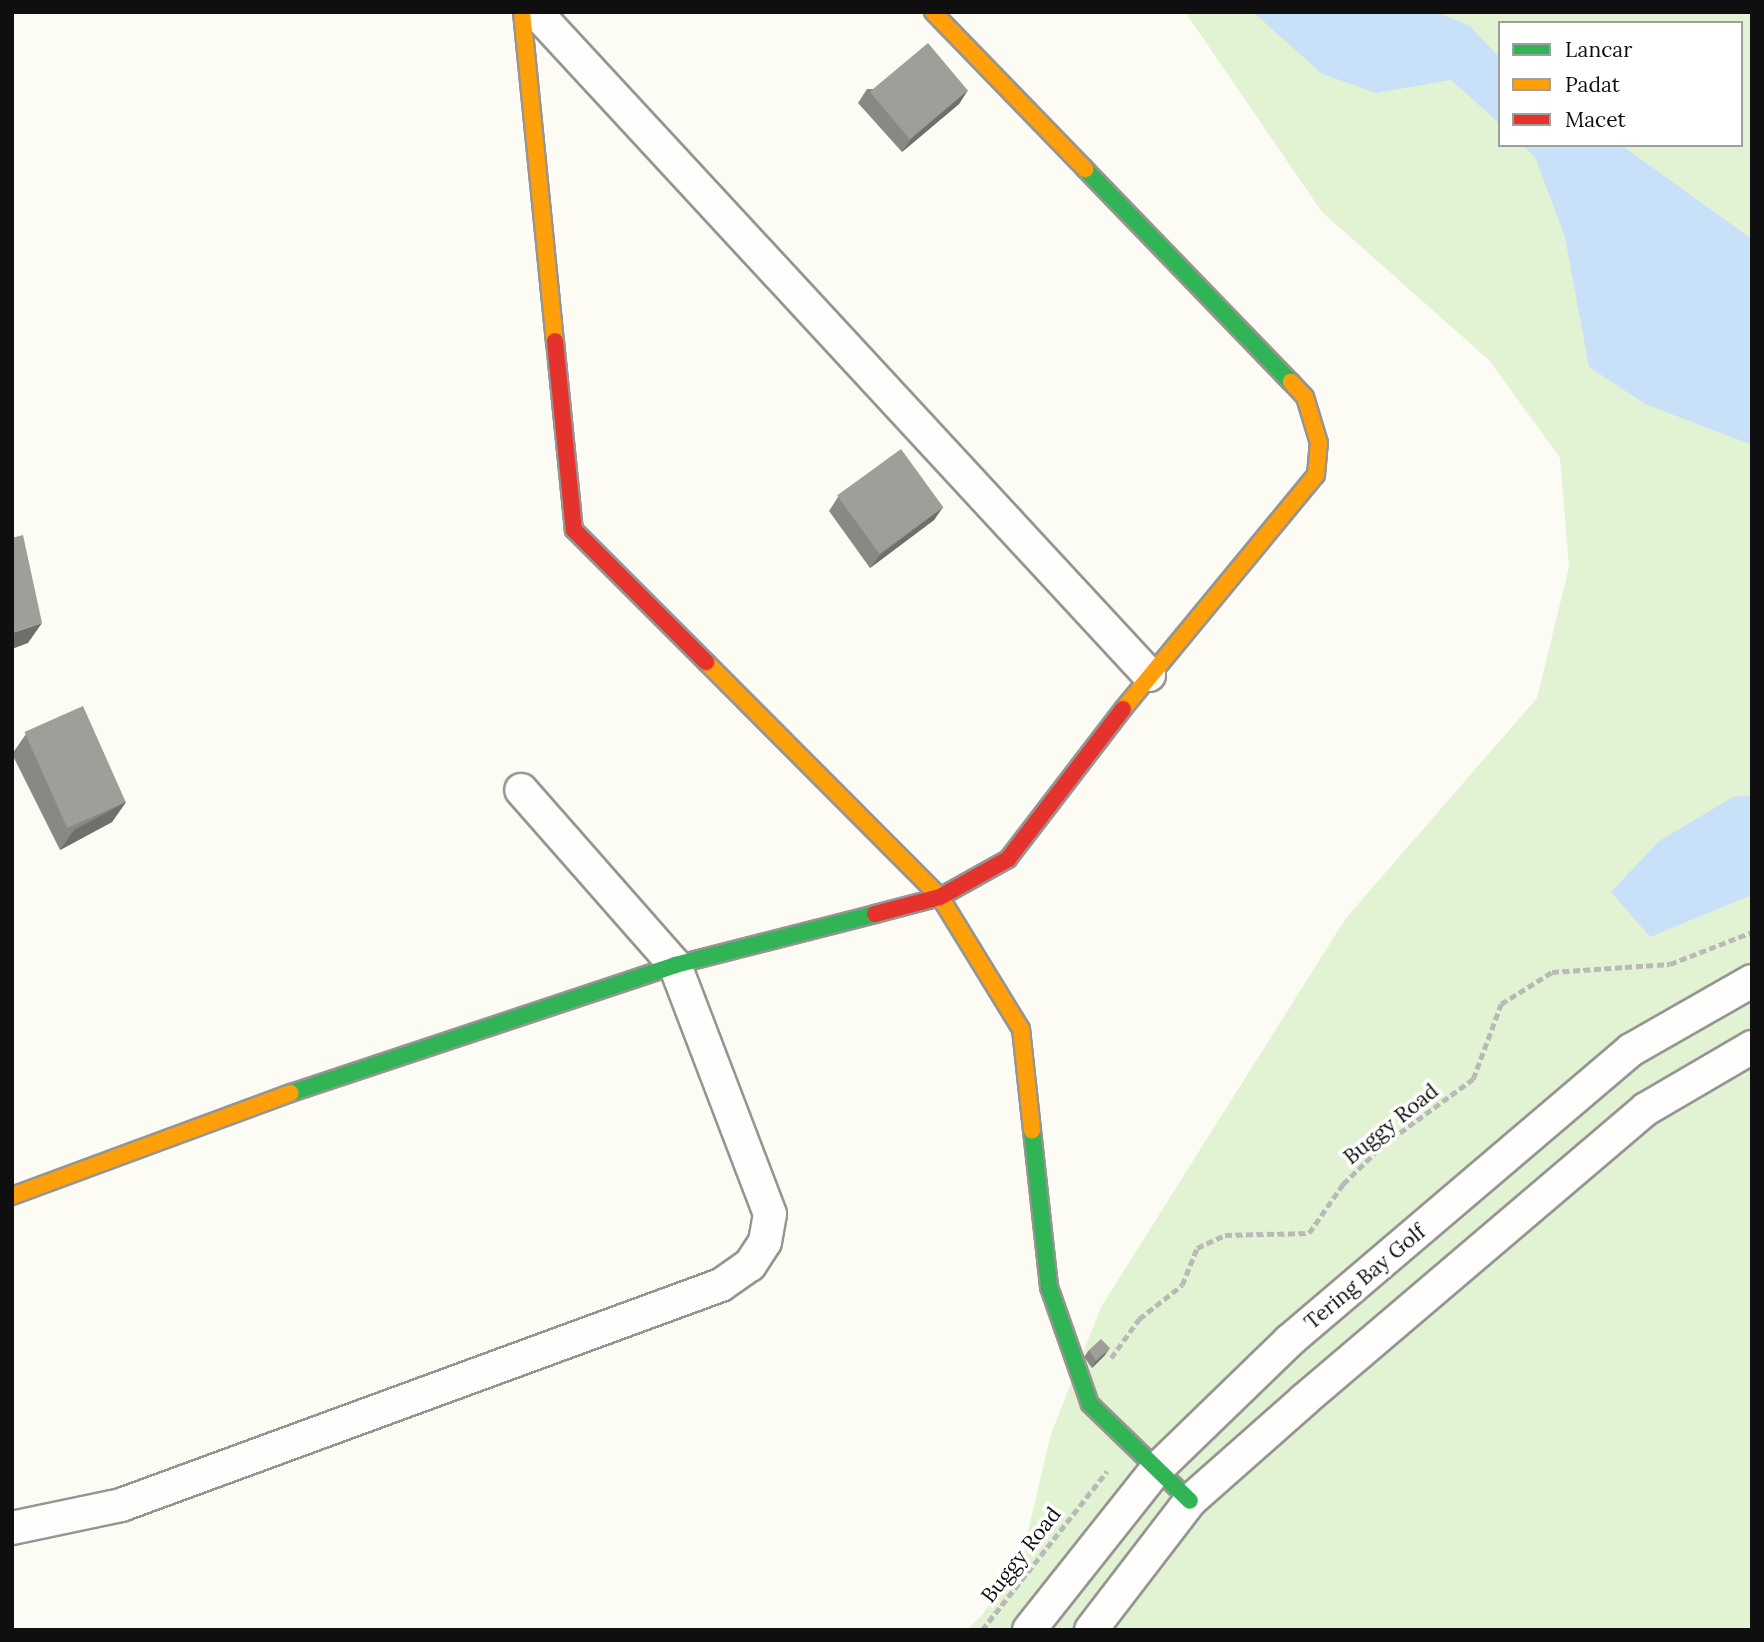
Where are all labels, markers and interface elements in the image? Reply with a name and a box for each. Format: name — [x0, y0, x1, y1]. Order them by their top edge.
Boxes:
legend — [1498, 21, 1743, 147]
text: Lancar — [1565, 36, 1632, 63]
text: Padat — [1565, 71, 1620, 98]
text: Macet — [1565, 106, 1626, 133]
street label: Buggy Road — [1339, 1078, 1443, 1170]
street label: Tering Bay Golf — [1299, 1219, 1431, 1335]
street label: Buggy Road — [976, 1502, 1066, 1608]

